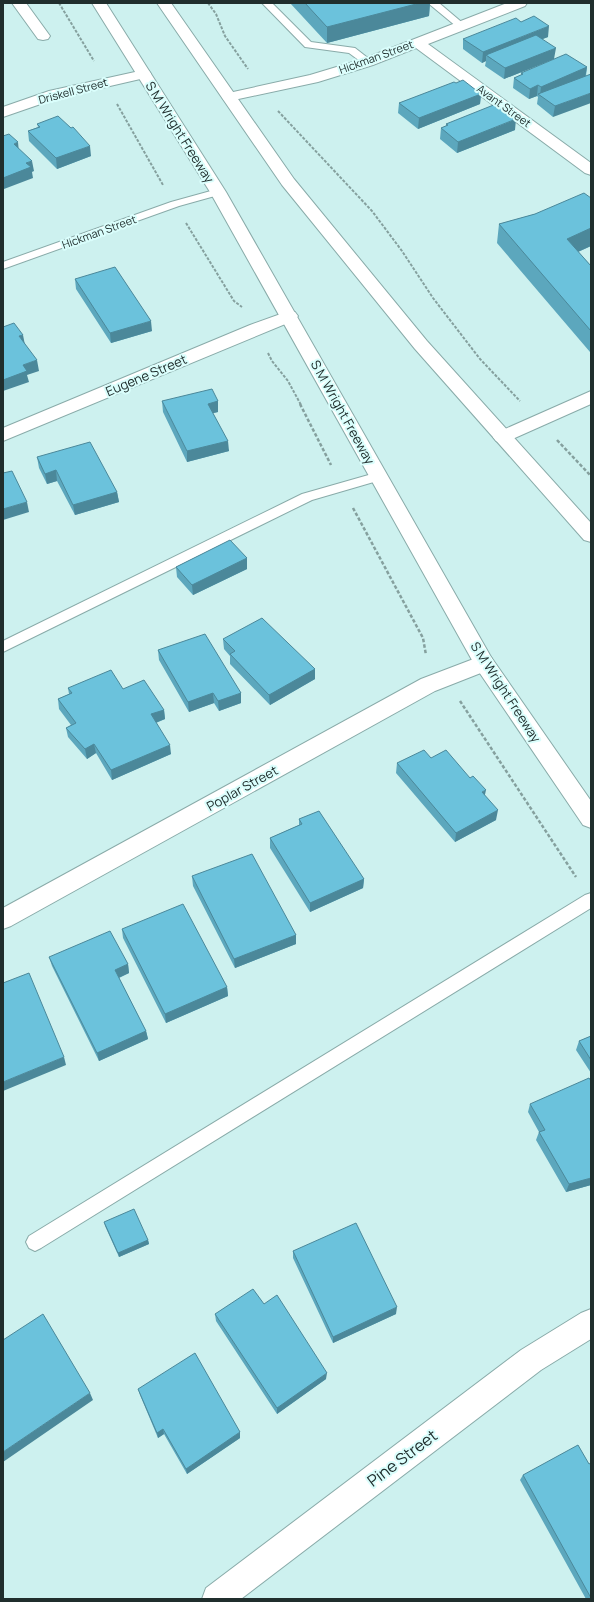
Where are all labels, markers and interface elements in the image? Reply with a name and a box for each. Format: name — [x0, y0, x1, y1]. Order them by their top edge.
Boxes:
street label: Hickman Street — [337, 36, 415, 77]
street label: Driskell Street — [37, 74, 109, 107]
street label: S M Wright Freeway — [141, 78, 219, 186]
street label: Avant Street — [474, 81, 534, 130]
street label: Hickman Street — [60, 211, 138, 252]
street label: Eugene Street — [103, 350, 189, 400]
street label: S M Wright Freeway — [307, 357, 379, 467]
street label: S M Wright Freeway — [467, 638, 545, 746]
street label: Poplar Street — [203, 761, 281, 815]
street label: Pine Street — [362, 1424, 442, 1492]

